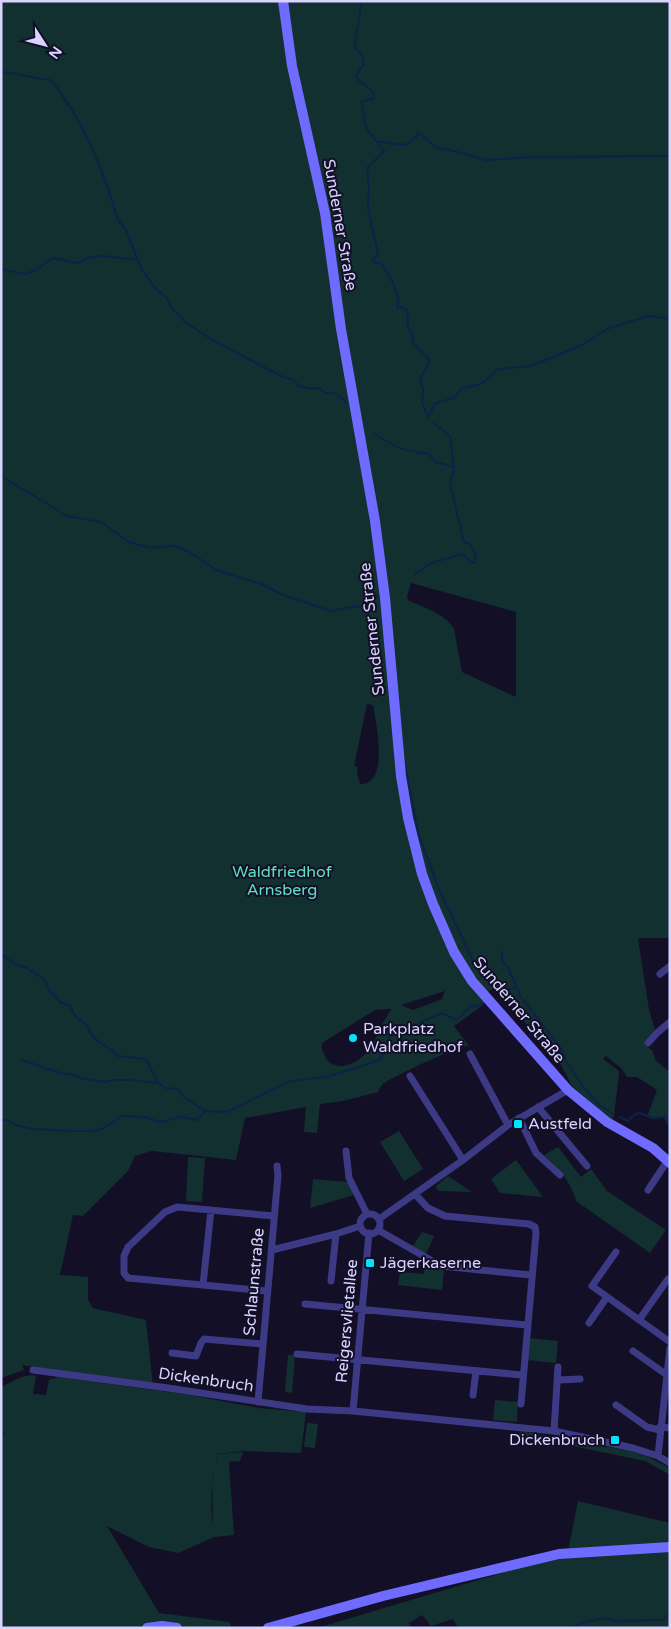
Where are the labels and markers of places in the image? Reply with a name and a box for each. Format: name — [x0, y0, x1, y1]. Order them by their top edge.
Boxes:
place label: Parkplatz Waldfriedhof — [363, 1019, 463, 1057]
marker: Parkplatz Waldfriedhof — [347, 1032, 359, 1044]
place label: Austfeld — [528, 1114, 592, 1134]
marker: Austfeld — [512, 1118, 524, 1130]
place label: Jägerkaserne — [380, 1253, 481, 1273]
marker: Jägerkaserne — [364, 1257, 376, 1269]
place label: Dickenbruch — [509, 1430, 605, 1450]
marker: Dickenbruch — [609, 1434, 621, 1446]

